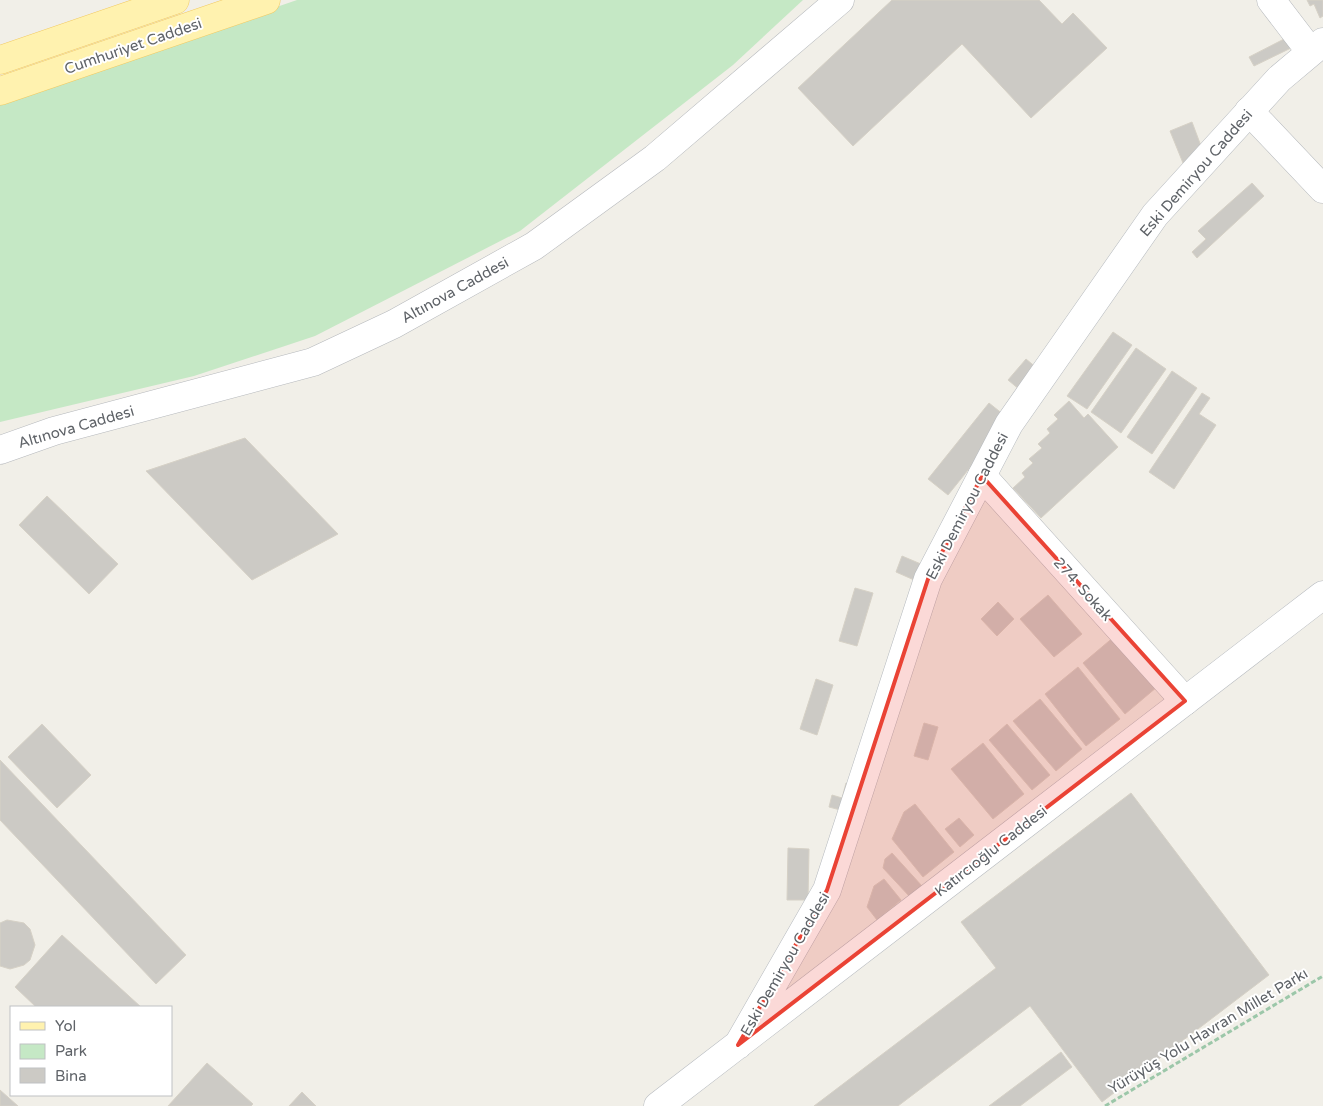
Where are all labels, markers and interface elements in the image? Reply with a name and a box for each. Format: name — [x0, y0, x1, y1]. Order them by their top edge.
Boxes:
street label: Cumhuriyet Caddesi — [62, 14, 204, 78]
street label: Eski Demiryou Caddesi — [1136, 106, 1256, 240]
street label: Altınova Caddesi — [398, 253, 512, 327]
street label: Altınova Caddesi — [16, 402, 136, 452]
street label: Eski Demiryou Caddesi — [922, 430, 1012, 582]
street label: 274. Sokak — [1050, 554, 1116, 624]
street label: Katırcıoğlu Caddesi — [931, 802, 1051, 900]
street label: Eski Demiryou Caddesi — [737, 889, 833, 1039]
street label: Yürüyüş Yolu Havran Millet Parkı — [1105, 964, 1311, 1098]
legend — [10, 1006, 172, 1096]
text: Yol — [55, 1017, 76, 1035]
text: Park — [55, 1042, 87, 1060]
text: Bina — [55, 1067, 87, 1085]

